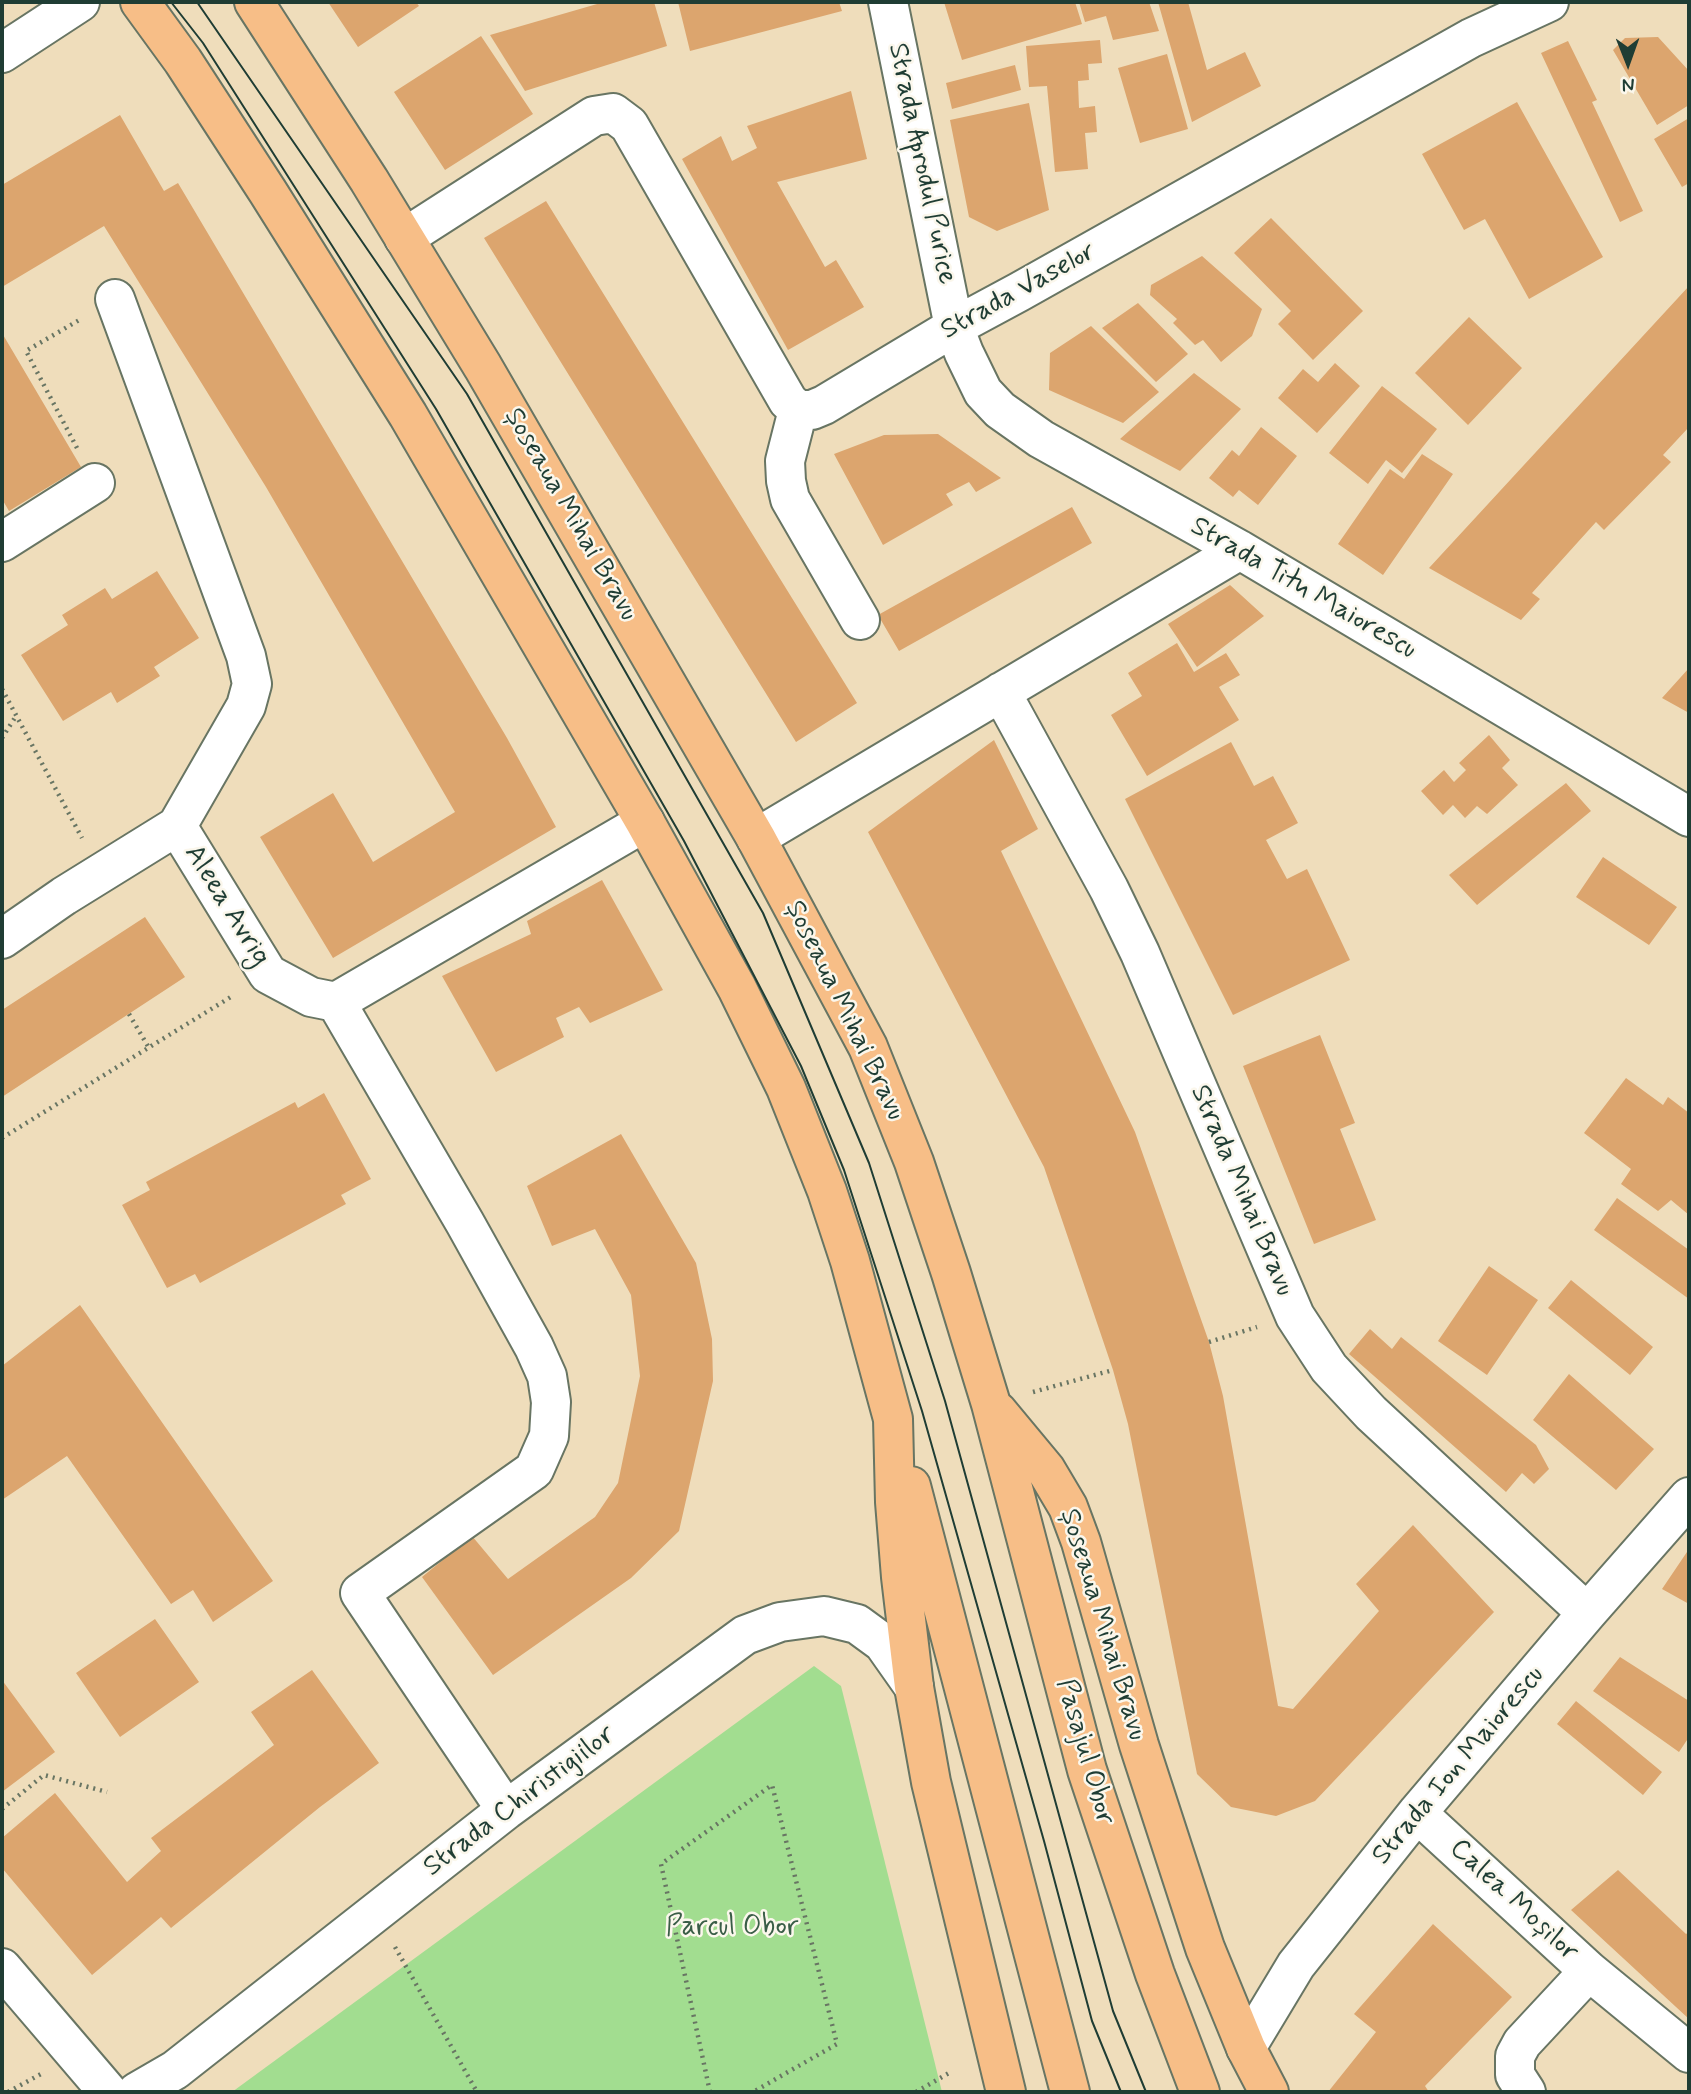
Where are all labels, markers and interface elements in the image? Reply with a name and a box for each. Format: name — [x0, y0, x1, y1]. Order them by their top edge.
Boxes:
north arrow — [1593, 28, 1663, 98]
street label: Strada Aprodul Purice — [879, 40, 963, 288]
text: N — [1622, 72, 1635, 97]
street label: Strada Vaselor — [936, 236, 1102, 348]
street label: Șoseaua Mihai Bravu — [495, 403, 645, 627]
street label: Strada Titu Maiorescu — [1184, 511, 1422, 667]
street label: Aleea Avrig — [176, 839, 276, 973]
street label: Șoseaua Mihai Bravu — [776, 896, 912, 1126]
street label: Strada Mihai Bravu — [1181, 1080, 1301, 1302]
street label: Șoseaua Mihai Bravu — [1051, 1505, 1153, 1745]
street label: Strada Ion Maiorescu — [1366, 1660, 1552, 1872]
street label: Pasajul Obor — [1047, 1675, 1121, 1829]
street label: Strada Chiristigiilor — [418, 1719, 622, 1885]
street label: Calea Moșilor — [1441, 1833, 1585, 1969]
park label: Parcul Obor — [666, 1911, 798, 1945]

